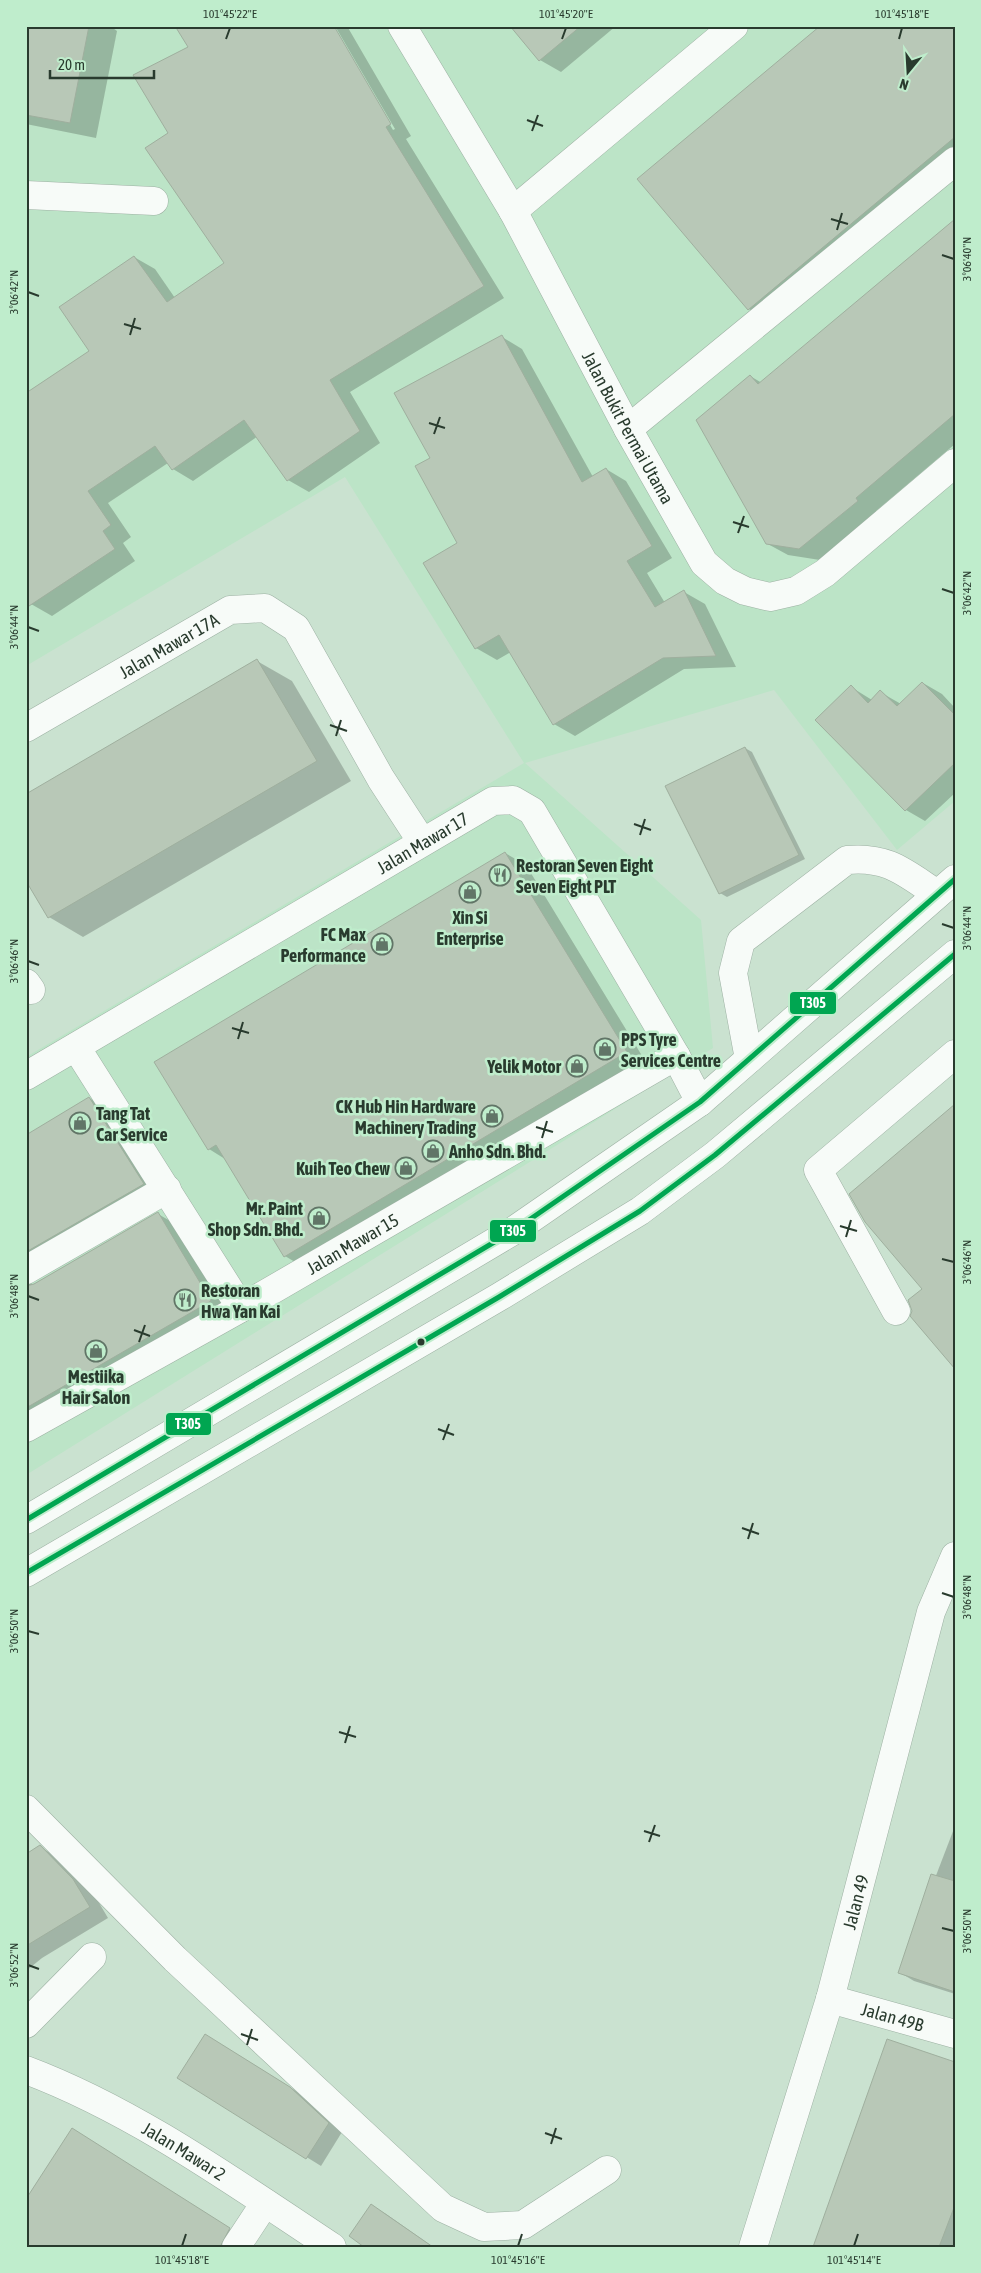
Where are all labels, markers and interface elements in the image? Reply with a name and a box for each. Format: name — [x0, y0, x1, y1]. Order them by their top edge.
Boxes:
text: 101°45'22"E — [203, 7, 257, 21]
text: 101°45'20"E — [539, 7, 593, 21]
text: 101°45'18"E — [875, 7, 929, 21]
scale bar — [50, 48, 154, 80]
north arrow — [884, 48, 934, 98]
text: 20 m — [58, 56, 85, 73]
text: N — [898, 75, 910, 93]
text: 3°06'40"N — [960, 237, 974, 281]
text: 3°06'42"N — [7, 270, 21, 314]
street label: Jalan Bukit Permai Utama — [578, 348, 679, 507]
text: 3°06'42"N — [960, 571, 974, 615]
text: 3°06'44"N — [7, 605, 21, 649]
street label: Jalan Mawar 17A — [115, 608, 222, 682]
street label: Jalan Mawar 17 — [373, 808, 472, 878]
place label: Restoran Seven Eight Seven Eight PLT — [516, 855, 654, 897]
restaurant icon: Restoran Seven Eight Seven Eight PLT — [488, 863, 512, 887]
shop icon: Xin Si Enterprise — [458, 880, 482, 904]
text: 3°06'44"N — [960, 906, 974, 950]
place label: Xin Si Enterprise — [436, 907, 504, 949]
place label: FC Max Performance — [280, 924, 367, 966]
shop icon: FC Max Performance — [370, 932, 394, 956]
text: 3°06'46"N — [7, 939, 21, 983]
line badge: T305 — [789, 991, 837, 1015]
text: T305 — [800, 995, 826, 1011]
place label: PPS Tyre Services Centre — [621, 1029, 721, 1071]
shop icon: PPS Tyre Services Centre — [593, 1037, 617, 1061]
shop icon: Yelik Motor — [565, 1054, 589, 1078]
place label: Yelik Motor — [486, 1056, 562, 1077]
place label: CK Hub Hin Hardware Machinery Trading — [336, 1096, 476, 1138]
place label: Tang Tat Car Service — [96, 1103, 168, 1145]
shop icon: CK Hub Hin Hardware Machinery Trading — [480, 1104, 504, 1128]
shop icon: Tang Tat Car Service — [68, 1111, 92, 1135]
shop icon: Anho Sdn. Bhd. — [421, 1139, 445, 1163]
place label: Anho Sdn. Bhd. — [448, 1141, 546, 1162]
shop icon: Kuih Teo Chew — [394, 1156, 418, 1180]
place label: Kuih Teo Chew — [296, 1158, 390, 1179]
place label: Mr. Paint Shop Sdn. Bhd. — [208, 1198, 304, 1240]
shop icon: Mr. Paint Shop Sdn. Bhd. — [307, 1206, 331, 1230]
street label: Jalan Mawar 15 — [303, 1209, 402, 1278]
line badge: T305 — [489, 1219, 537, 1243]
text: T305 — [500, 1223, 526, 1239]
text: 3°06'46"N — [960, 1240, 974, 1284]
text: 3°06'48"N — [7, 1274, 21, 1318]
place label: Restoran Hwa Yan Kai — [201, 1280, 280, 1322]
restaurant icon: Restoran Hwa Yan Kai — [173, 1288, 197, 1312]
unlabelled marker — [416, 1337, 426, 1347]
shop icon: Mestiika Hair Salon — [84, 1339, 108, 1363]
place label: Mestiika Hair Salon — [62, 1366, 130, 1408]
line badge: T305 — [165, 1412, 212, 1436]
text: T305 — [175, 1416, 201, 1432]
text: 3°06'48"N — [960, 1575, 974, 1619]
text: 3°06'50"N — [7, 1609, 21, 1653]
street label: Jalan 49 — [838, 1872, 872, 1931]
text: 3°06'50"N — [960, 1909, 974, 1953]
text: 3°06'52"N — [7, 1943, 21, 1987]
street label: Jalan 49B — [859, 1998, 927, 2035]
street label: Jalan Mawar 2 — [139, 2117, 230, 2184]
text: 101°45'18"E — [155, 2253, 209, 2267]
text: 101°45'16"E — [491, 2253, 545, 2267]
text: 101°45'14"E — [827, 2253, 881, 2267]

